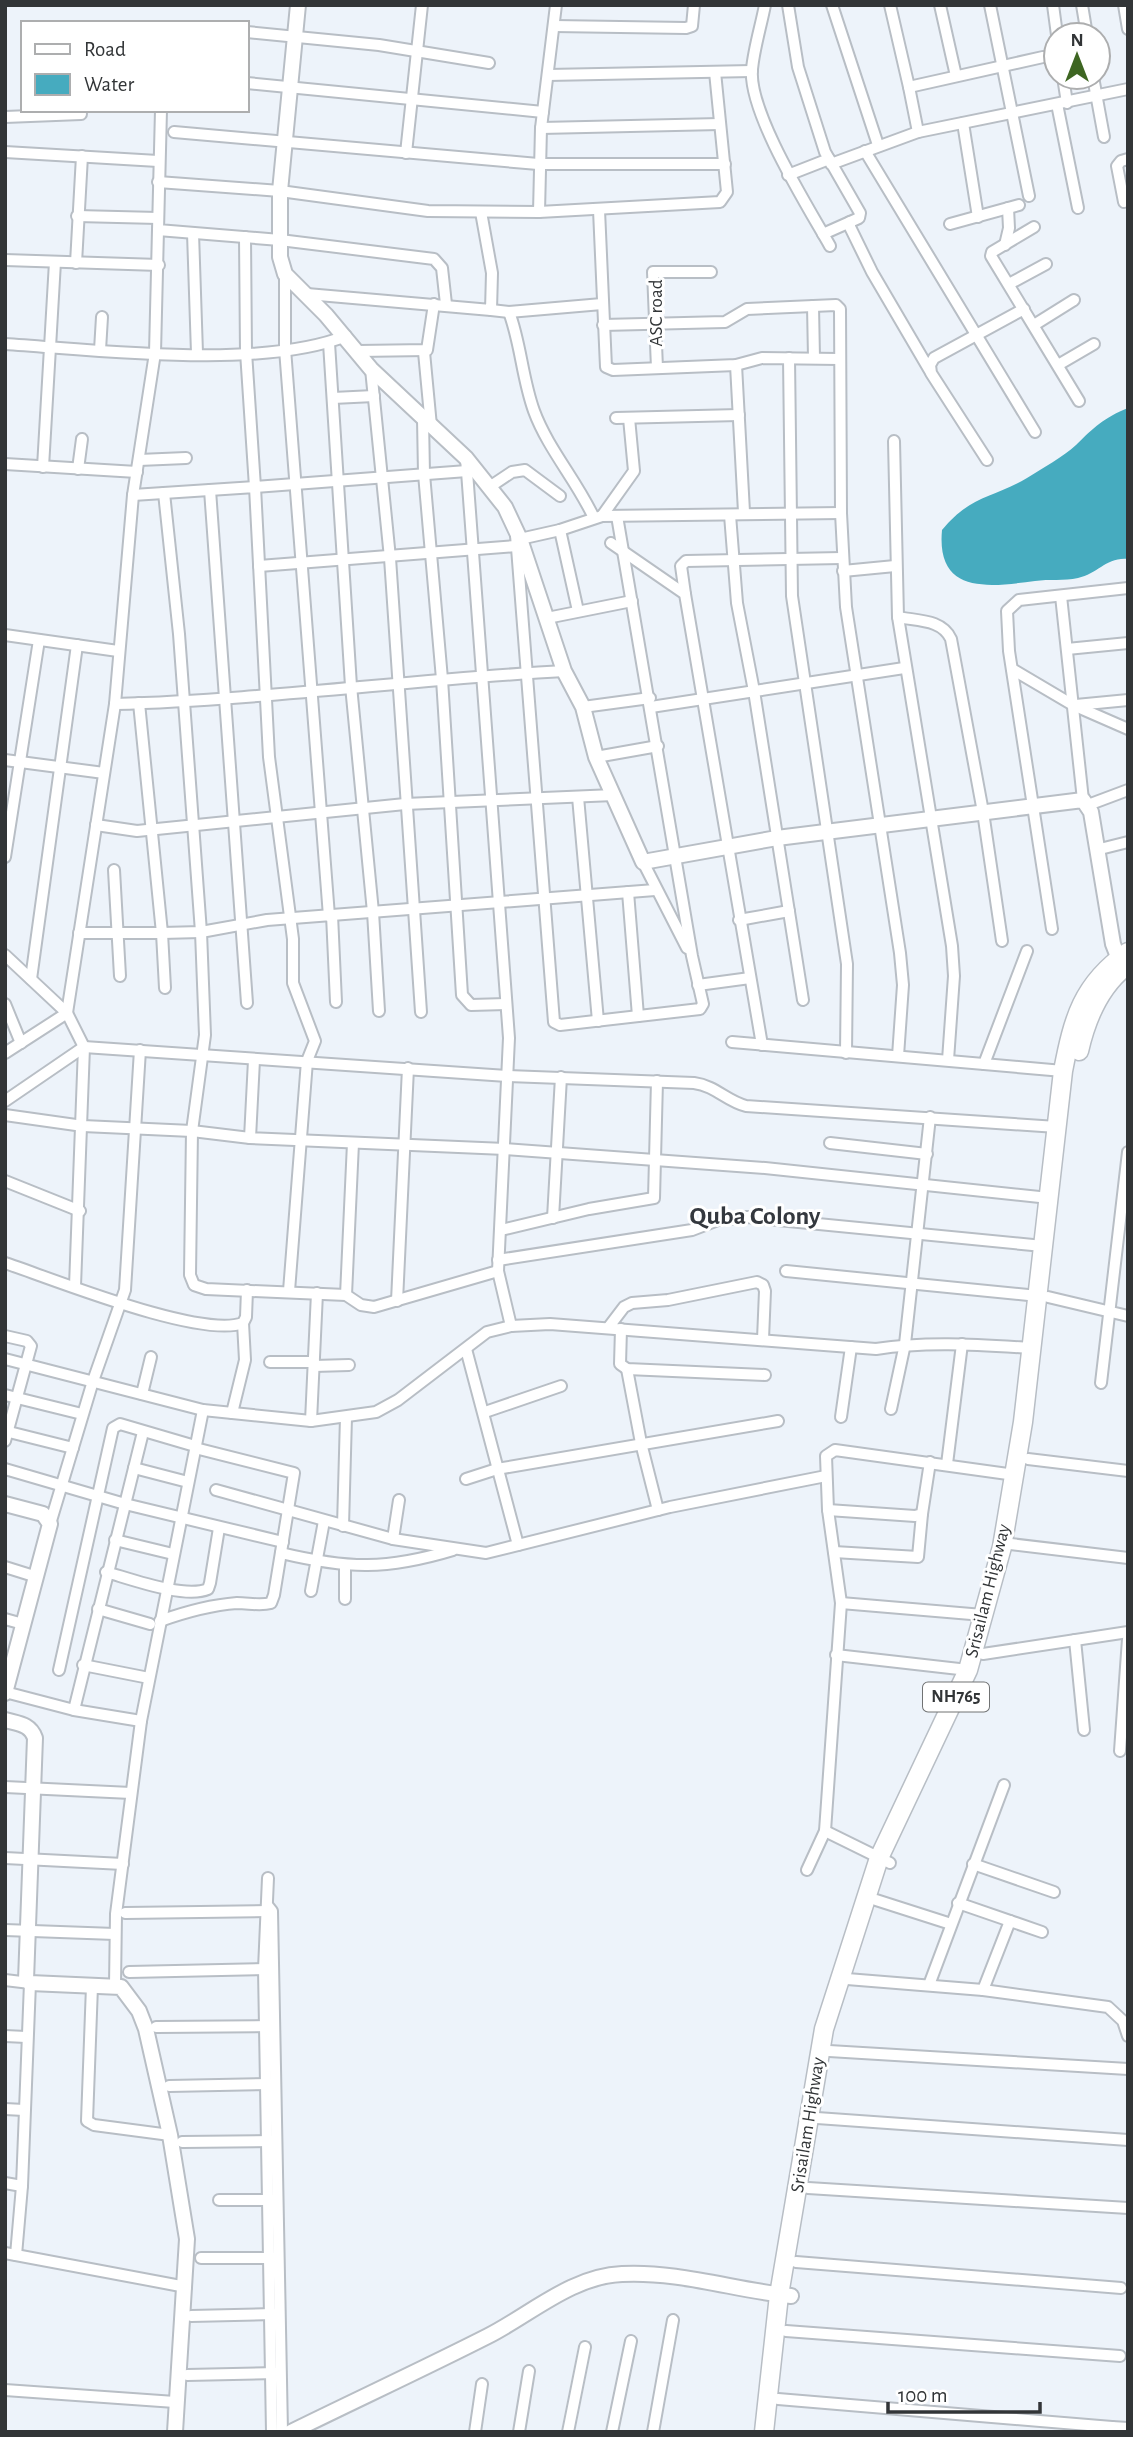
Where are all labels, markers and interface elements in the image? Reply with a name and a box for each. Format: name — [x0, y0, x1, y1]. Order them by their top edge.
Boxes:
legend — [21, 21, 248, 112]
north arrow — [1042, 21, 1112, 91]
text: N — [1070, 31, 1084, 50]
text: Road — [84, 39, 126, 60]
text: Water — [84, 74, 134, 95]
street label: ASC road — [647, 279, 666, 347]
district label: Quba Colony — [690, 1203, 821, 1229]
street label: Srisailam Highway — [962, 1522, 1014, 1660]
road number: NH765 — [923, 1682, 989, 1712]
street label: Srisailam Highway — [788, 2056, 828, 2194]
scale bar — [888, 2370, 1040, 2414]
text: 100 m — [898, 2385, 948, 2406]

